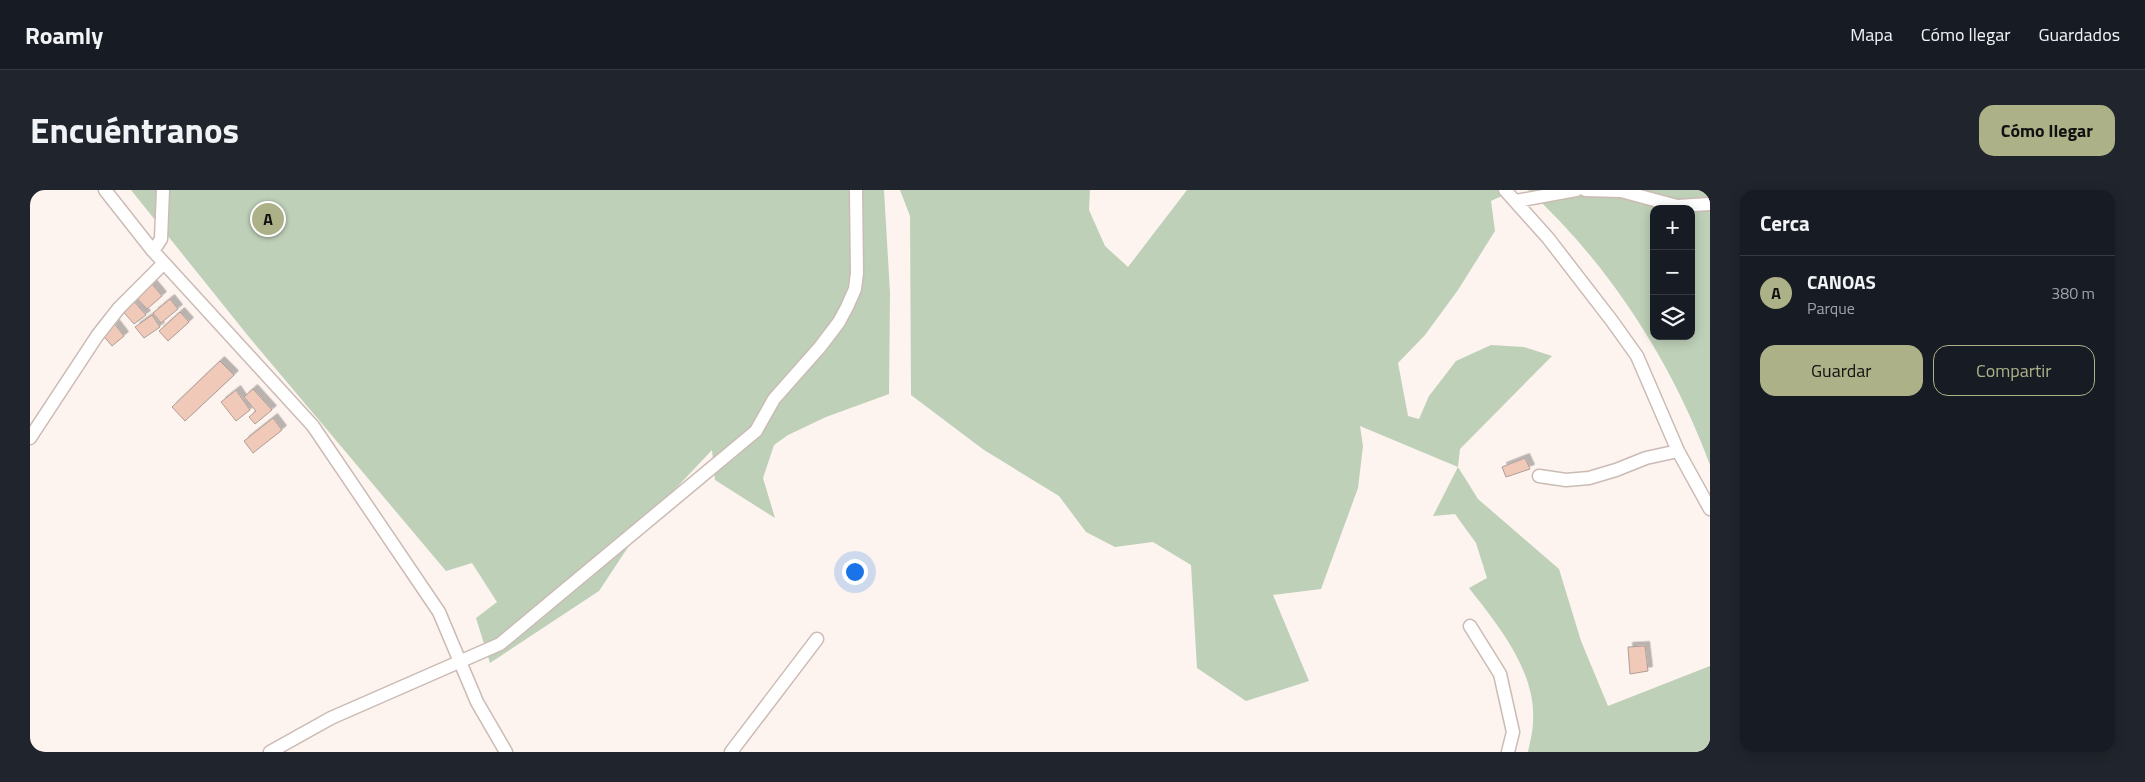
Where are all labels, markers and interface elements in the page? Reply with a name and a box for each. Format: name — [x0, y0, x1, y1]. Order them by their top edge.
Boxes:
text: Roamly — [25, 17, 103, 53]
text: Mapa — [1850, 21, 1893, 48]
text: Cómo llegar — [1921, 21, 2010, 48]
text: Guardados — [2038, 21, 2120, 48]
text: Encuéntranos — [30, 103, 239, 157]
button: Cómo llegar — [1979, 105, 2115, 156]
pin: A — [252, 200, 284, 238]
map controls — [1650, 205, 1695, 340]
button: + — [1650, 205, 1695, 250]
text: Cerca — [1760, 207, 1810, 239]
button: − — [1650, 250, 1695, 295]
text: CANOAS — [1807, 267, 1876, 296]
text: A — [1771, 281, 1781, 305]
text: 380 m — [2051, 281, 2095, 305]
button: layers — [1650, 295, 1695, 340]
text: Parque — [1807, 296, 1855, 320]
button: Guardar — [1760, 345, 1923, 396]
button: Compartir — [1933, 345, 2095, 396]
your location — [842, 559, 868, 585]

